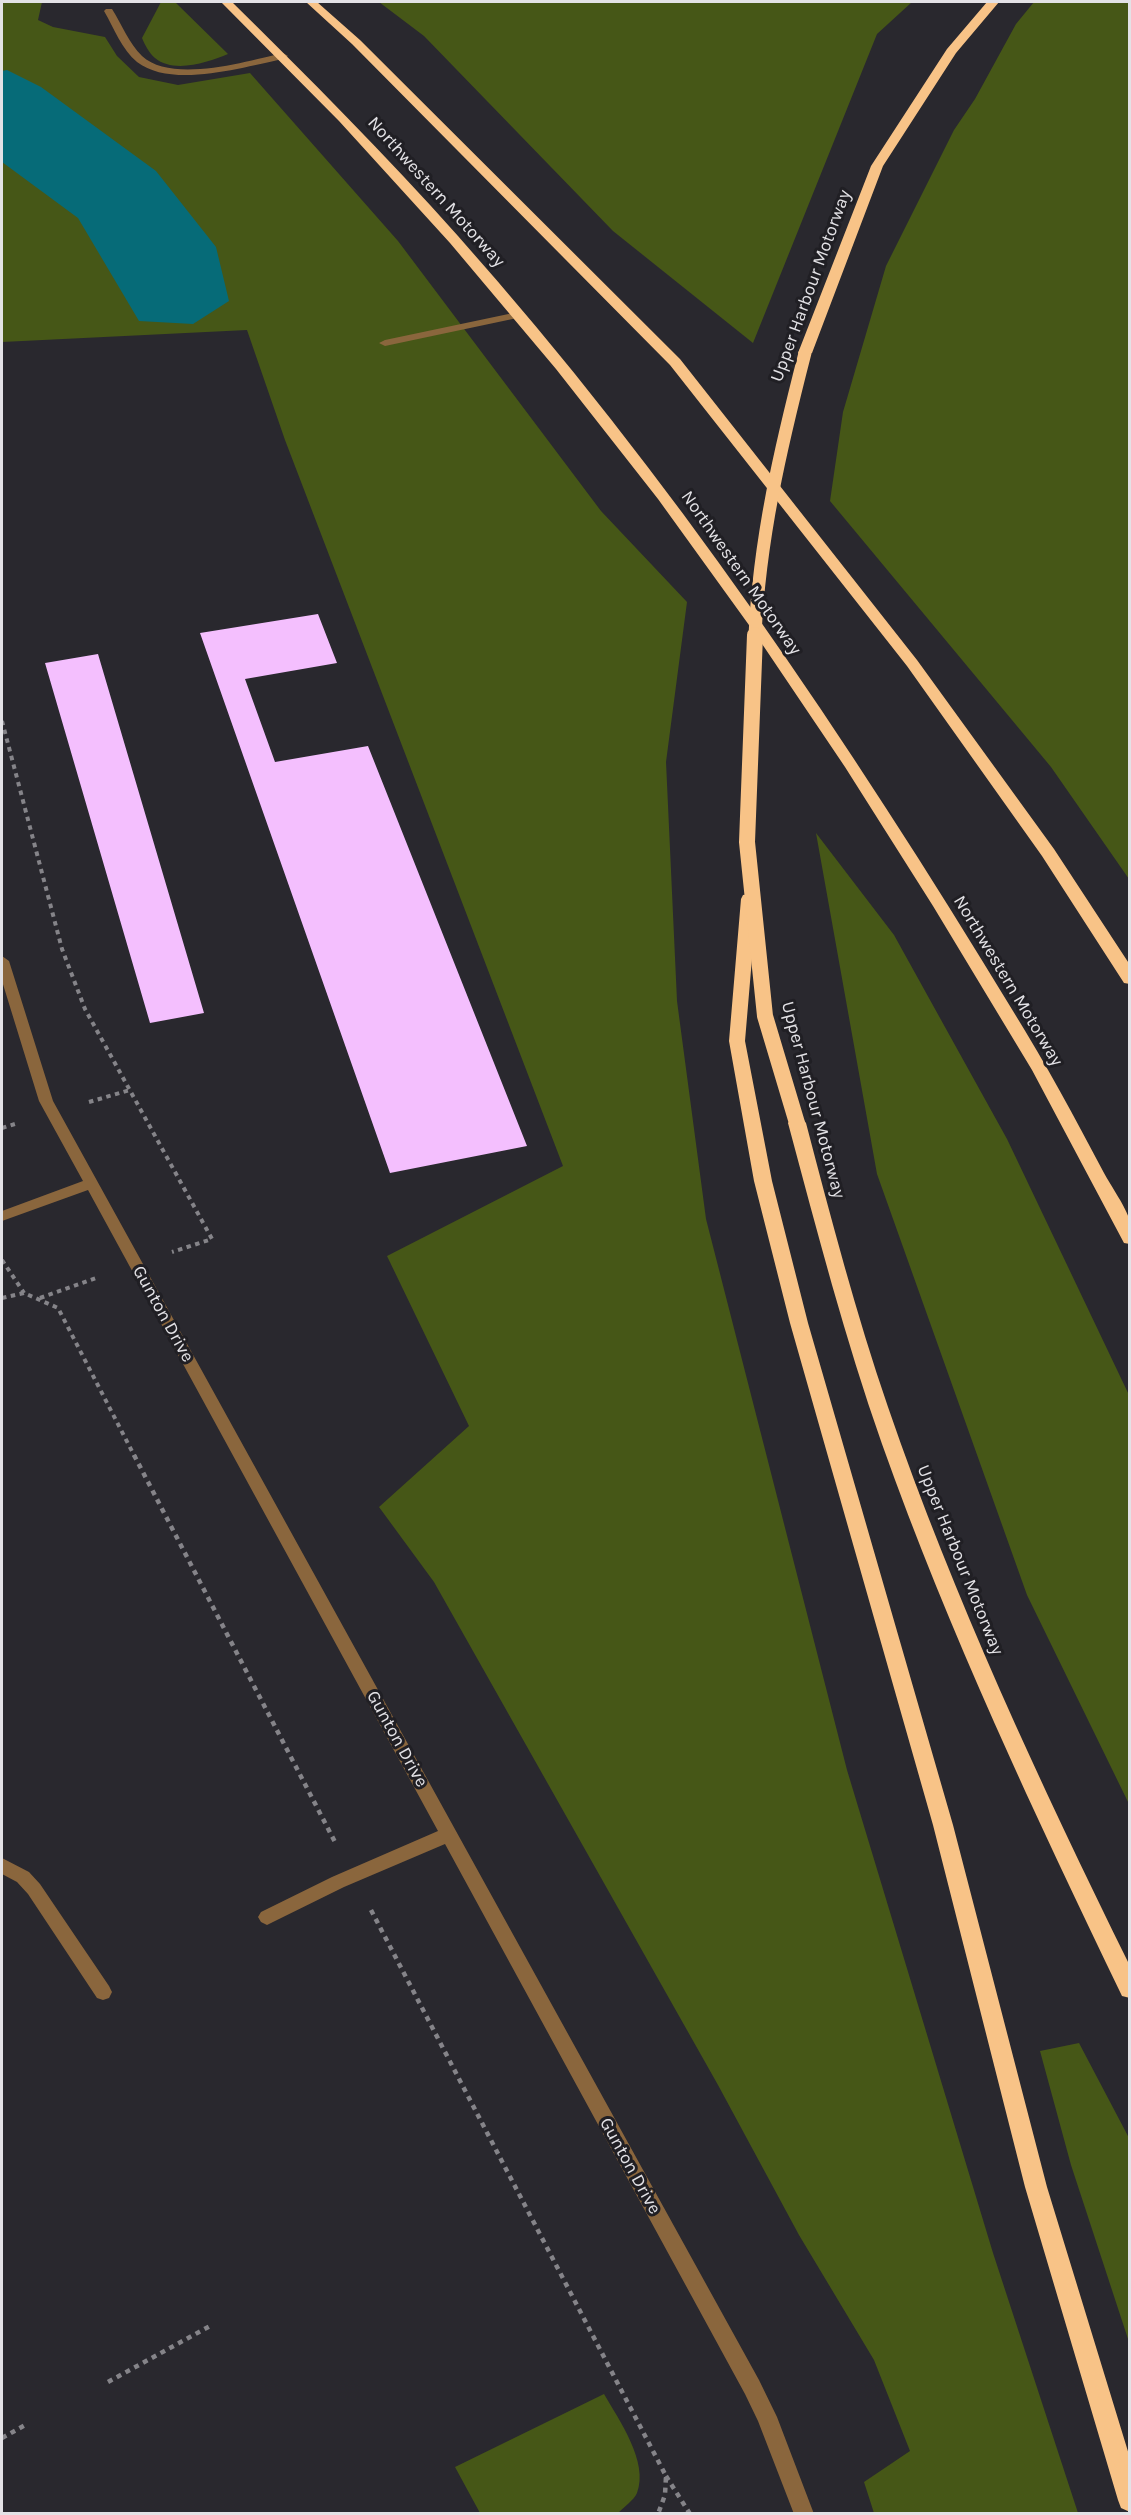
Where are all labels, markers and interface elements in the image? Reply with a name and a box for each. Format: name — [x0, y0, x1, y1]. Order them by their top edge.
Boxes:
street label: Northwestern Motorway — [363, 112, 509, 272]
street label: Upper Harbour Motorway — [766, 187, 856, 385]
street label: Northwestern Motorway — [676, 487, 806, 659]
street label: Northwestern Motorway — [948, 892, 1068, 1070]
street label: Upper Harbour Motorway — [776, 999, 850, 1201]
street label: Gunton Drive — [128, 1262, 198, 1366]
street label: Upper Harbour Motorway — [912, 1462, 1008, 1658]
street label: Gunton Drive — [362, 1687, 432, 1791]
street label: Gunton Drive — [595, 2114, 665, 2218]

